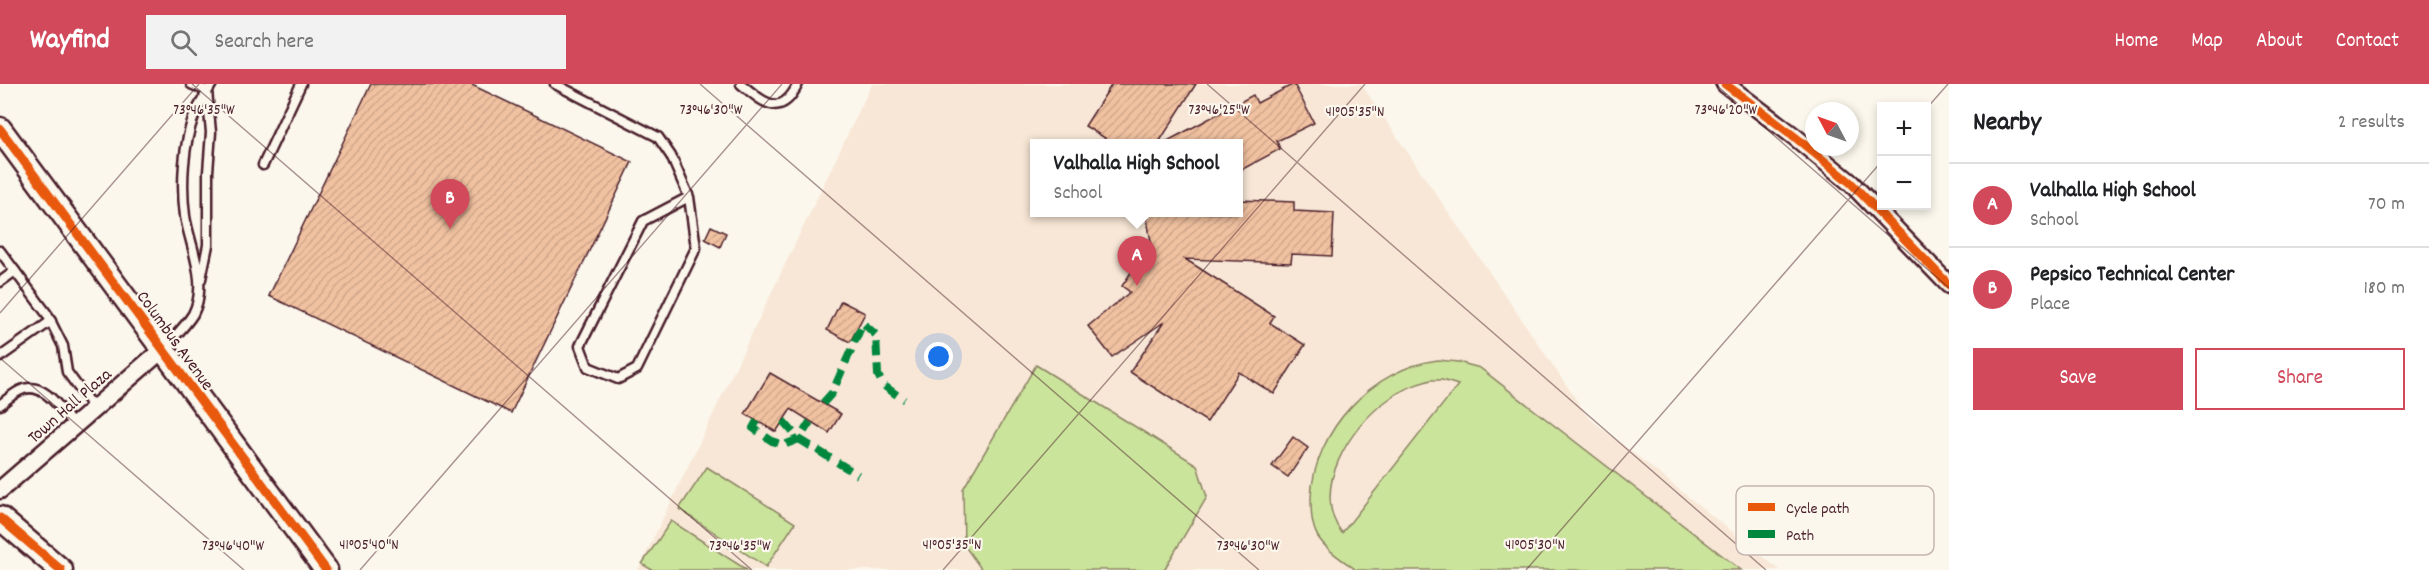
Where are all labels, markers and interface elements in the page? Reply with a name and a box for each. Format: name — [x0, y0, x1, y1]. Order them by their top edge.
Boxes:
search box — [146, 15, 566, 69]
text: Wayfind — [30, 22, 110, 62]
icon: search — [167, 26, 200, 59]
text: Search here — [215, 27, 314, 58]
text: Home — [2114, 27, 2158, 57]
text: Map — [2191, 27, 2223, 57]
text: About — [2256, 27, 2303, 57]
text: Contact — [2336, 27, 2399, 57]
text: 73°46'35"W — [173, 100, 235, 122]
text: 73°46'30"W — [680, 100, 743, 122]
text: 73°46'25"W — [1188, 100, 1250, 122]
text: 73°46'20"W — [1695, 100, 1758, 122]
text: 41°05'35"N — [1326, 102, 1384, 124]
north arrow — [1805, 102, 1859, 156]
map controls — [1877, 102, 1931, 210]
button: + — [1877, 102, 1931, 156]
text: Nearby — [1973, 105, 2041, 142]
text: 2 results — [2338, 109, 2405, 137]
popup — [1030, 139, 1243, 217]
text: Valhalla High School — [1054, 149, 1219, 180]
button: − — [1877, 156, 1931, 210]
text: Valhalla High School — [2030, 176, 2196, 207]
pin: B — [430, 180, 470, 229]
text: School — [1054, 180, 1102, 208]
text: A — [1987, 191, 1998, 219]
text: 70 m — [2368, 191, 2405, 219]
text: School — [2030, 207, 2079, 235]
pin: A — [1118, 236, 1156, 286]
text: Pepsico Technical Center — [2030, 260, 2234, 291]
text: B — [1988, 275, 1997, 303]
text: 180 m — [2363, 275, 2405, 303]
street label: Columbus Avenue — [129, 286, 219, 397]
text: Place — [2030, 291, 2070, 319]
your location — [924, 342, 953, 371]
button: Save — [1973, 348, 2183, 410]
button: Share — [2195, 348, 2405, 410]
street label: Town Hall Plaza — [23, 363, 119, 450]
legend — [1736, 486, 1934, 555]
text: Cycle path — [1786, 498, 1849, 521]
text: Path — [1786, 525, 1814, 548]
text: 41°05'40"N — [339, 535, 399, 557]
text: 41°05'35"N — [923, 535, 981, 557]
text: 41°05'30"N — [1505, 535, 1565, 557]
text: 73°46'40"W — [202, 536, 264, 558]
text: 73°46'35"W — [709, 536, 771, 558]
text: 73°46'30"W — [1217, 536, 1280, 558]

